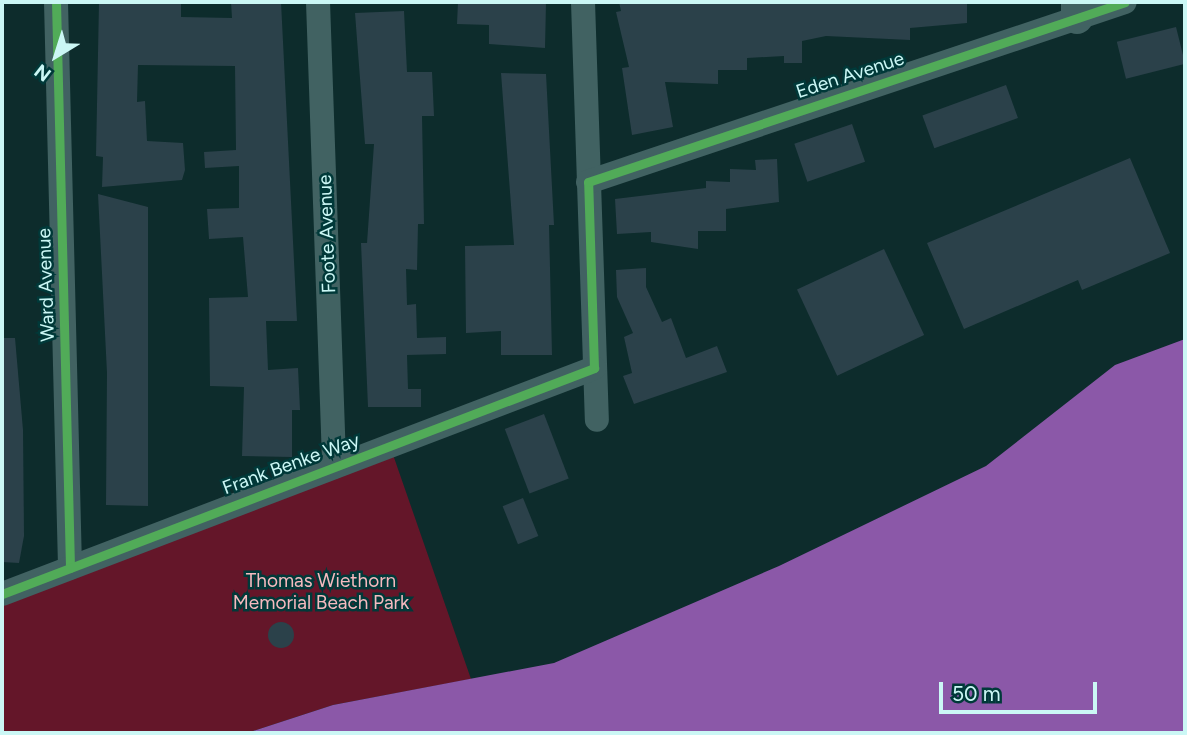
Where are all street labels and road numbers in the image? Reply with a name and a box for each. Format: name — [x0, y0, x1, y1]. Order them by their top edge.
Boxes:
street label: Eden Avenue — [793, 47, 907, 103]
street label: Foote Avenue — [314, 174, 340, 294]
street label: Ward Avenue — [33, 228, 59, 342]
street label: Frank Benke Way — [219, 429, 363, 499]

